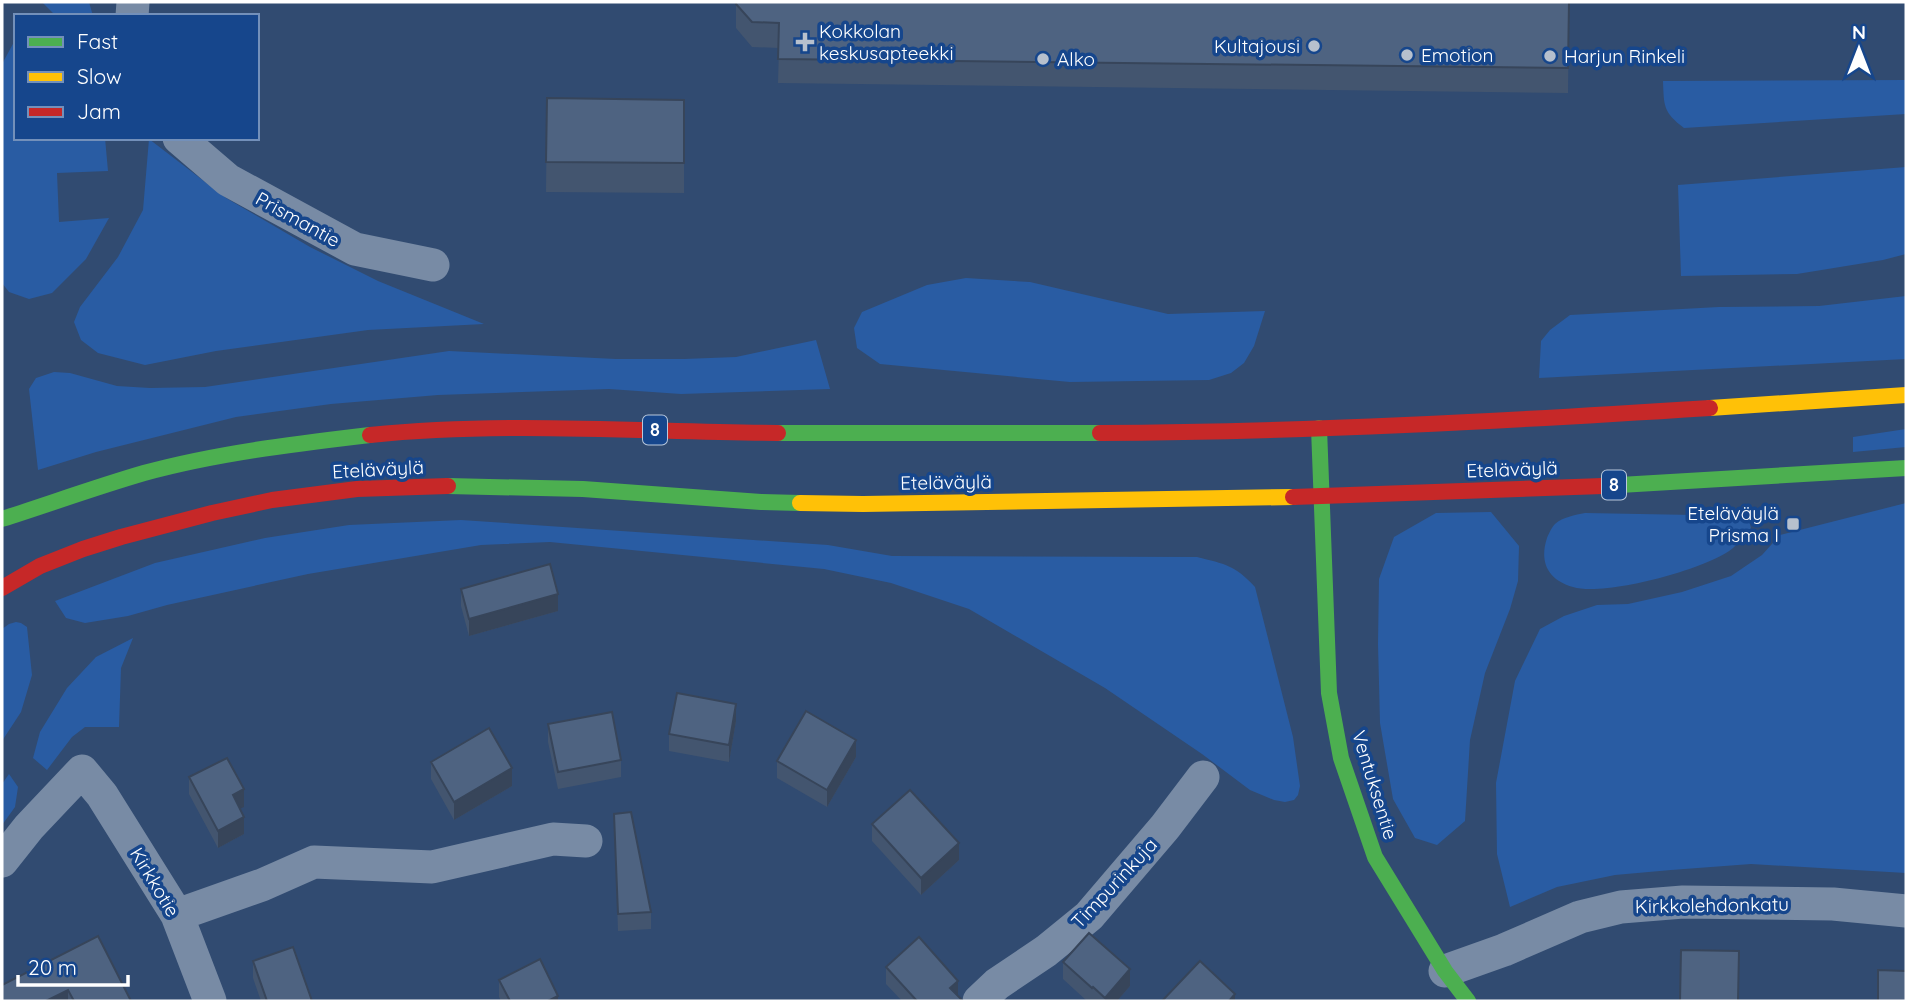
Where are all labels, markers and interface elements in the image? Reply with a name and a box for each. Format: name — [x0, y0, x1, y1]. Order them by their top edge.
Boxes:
legend — [14, 14, 259, 140]
north arrow — [1824, 14, 1894, 84]
place label: Kokkolan keskusapteekki — [819, 19, 953, 65]
text: N — [1852, 20, 1866, 44]
text: Fast — [77, 28, 118, 54]
marker: Kokkolan keskusapteekki — [797, 34, 813, 50]
place label: Kultajousi — [1214, 34, 1300, 58]
marker: Kultajousi — [1306, 38, 1322, 54]
place label: Emotion — [1421, 43, 1494, 67]
place label: Harjun Rinkeli — [1564, 44, 1685, 68]
place label: Alko — [1057, 47, 1095, 71]
marker: Emotion — [1399, 47, 1415, 63]
marker: Harjun Rinkeli — [1542, 48, 1558, 64]
marker: Alko — [1035, 51, 1051, 67]
text: Slow — [77, 63, 122, 89]
text: Jam — [77, 98, 121, 124]
street label: Prismantie — [252, 186, 344, 252]
road number: 8 — [643, 416, 667, 444]
street label: Eteläväylä — [332, 455, 424, 483]
street label: Eteläväylä — [1466, 455, 1558, 483]
street label: Eteläväylä — [900, 469, 992, 495]
road number: 8 — [1602, 471, 1626, 500]
place label: Eteläväylä Prisma I — [1687, 501, 1779, 547]
marker: Eteläväylä Prisma I — [1785, 516, 1801, 532]
street label: Ventuksentie — [1347, 727, 1403, 843]
street label: Timpurinkuja — [1066, 833, 1162, 933]
street label: Kirkkotie — [125, 843, 185, 921]
street label: Kirkkolehdonkatu — [1635, 892, 1789, 918]
scale bar — [18, 944, 128, 988]
text: 20 m — [28, 954, 77, 980]

